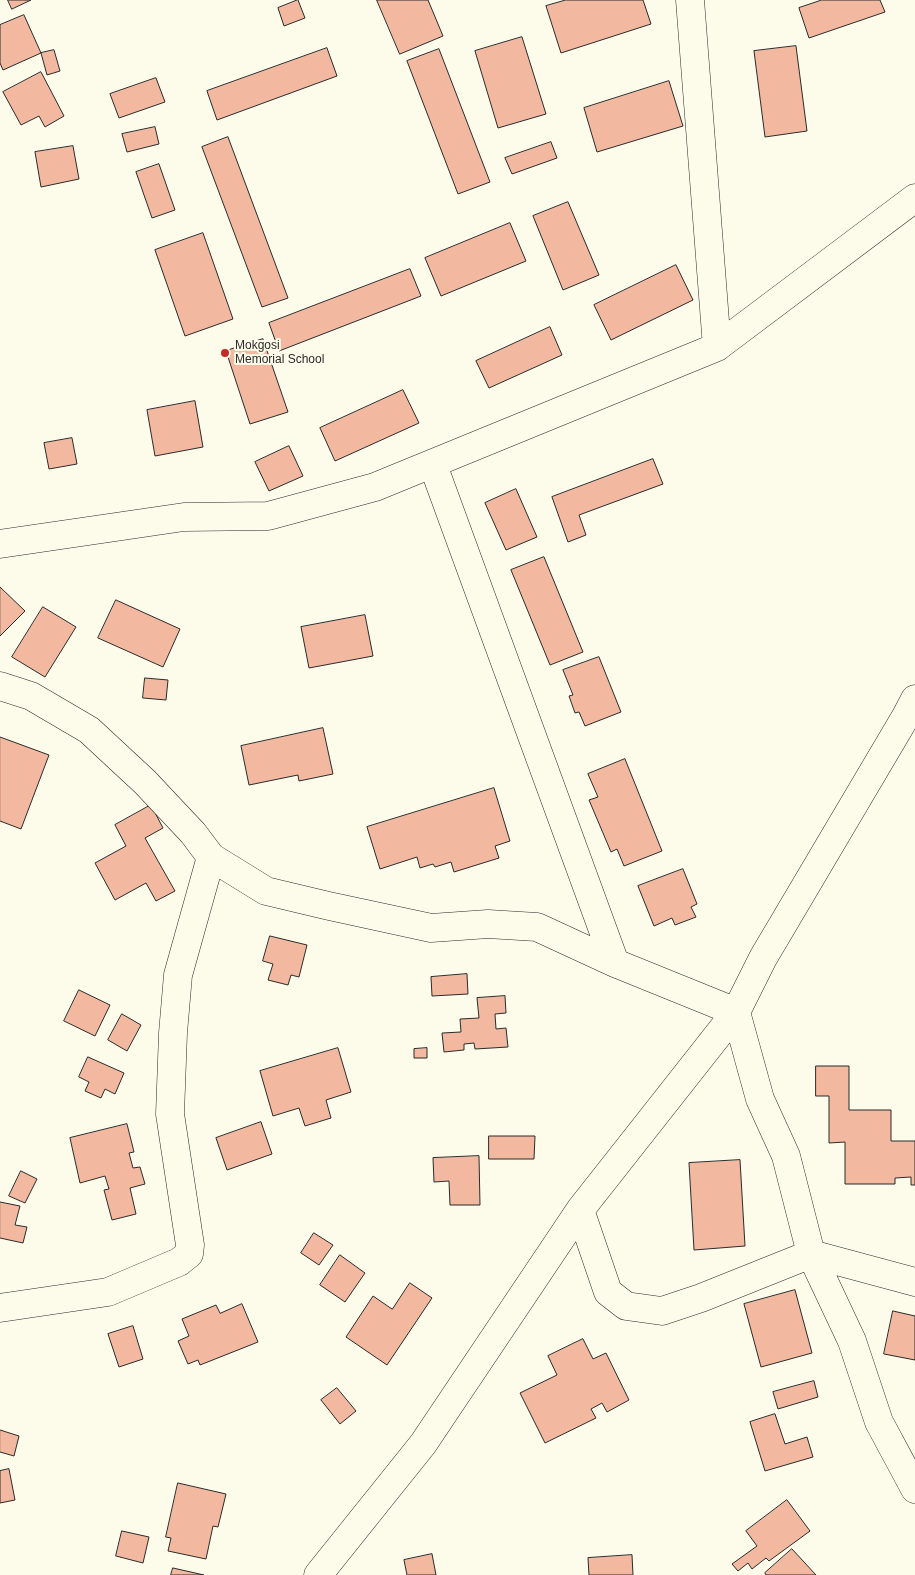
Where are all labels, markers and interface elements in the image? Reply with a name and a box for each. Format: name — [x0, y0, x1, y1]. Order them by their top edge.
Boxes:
place label: Mokgosi Memorial School — [235, 339, 324, 367]
marker: Mokgosi Memorial School — [219, 347, 231, 359]

